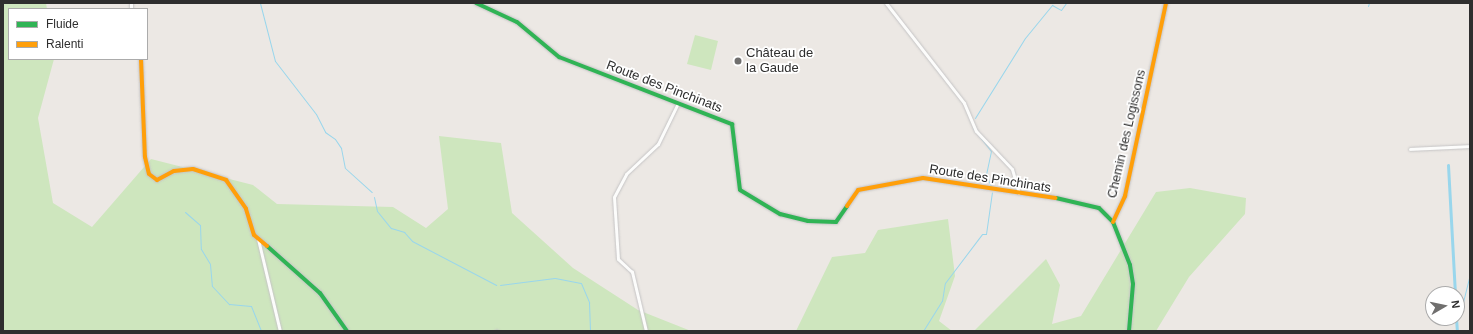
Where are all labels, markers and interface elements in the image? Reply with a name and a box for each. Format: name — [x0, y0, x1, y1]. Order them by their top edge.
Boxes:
legend — [8, 8, 148, 60]
text: Fluide — [46, 17, 79, 31]
text: Ralenti — [46, 37, 83, 51]
place label: Château de la Gaude — [746, 46, 813, 77]
marker: Château de la Gaude — [733, 56, 743, 66]
street label: Route des Pinchinats — [604, 58, 724, 116]
street label: Chemin des Logissons — [1105, 68, 1149, 200]
street label: Route des Pinchinats — [928, 162, 1052, 196]
north arrow — [1425, 286, 1465, 326]
text: N — [1449, 299, 1462, 309]

